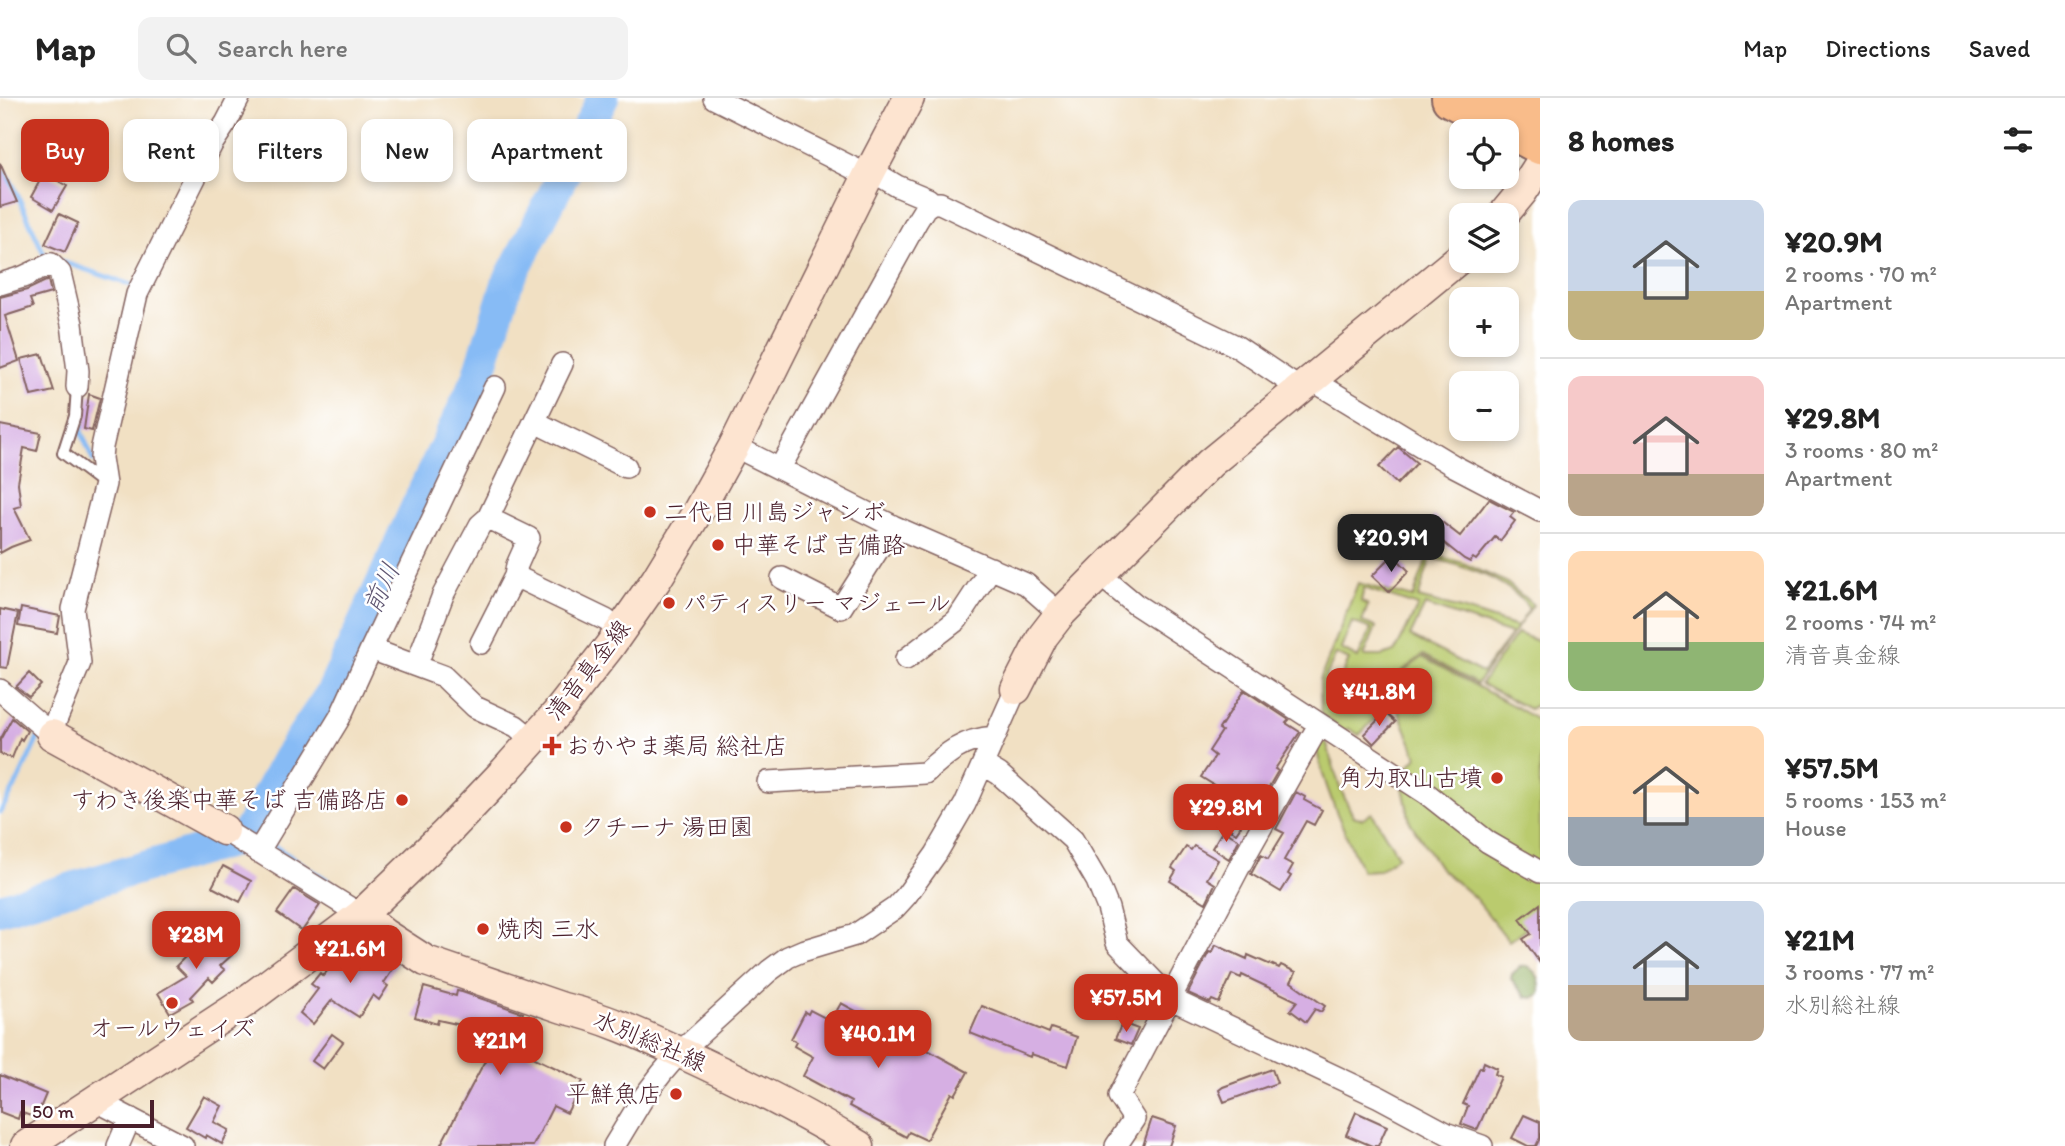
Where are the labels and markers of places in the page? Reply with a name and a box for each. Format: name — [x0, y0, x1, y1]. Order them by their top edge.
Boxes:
place label: 二代目 川島ジャンボ — [664, 497, 885, 526]
marker: 二代目 川島ジャンボ — [642, 504, 658, 520]
pin: ¥20.9M — [1334, 514, 1448, 574]
place label: 中華そば 吉備路 — [732, 530, 905, 559]
marker: 中華そば 吉備路 — [710, 537, 726, 553]
place label: パティスリー マジェール — [683, 588, 951, 617]
marker: パティスリー マジェール — [661, 595, 677, 611]
pin: ¥41.8M — [1322, 668, 1436, 728]
place label: おかやま薬局 総社店 — [566, 731, 787, 760]
marker: おかやま薬局 総社店 — [544, 738, 560, 754]
place label: 角力取山古墳 — [1339, 763, 1483, 792]
marker: 角力取山古墳 — [1489, 770, 1505, 786]
pin: ¥29.8M — [1169, 784, 1283, 844]
place label: すわき後楽中華そば 吉備路店 — [71, 785, 388, 814]
marker: すわき後楽中華そば 吉備路店 — [394, 792, 410, 808]
place label: クチーナ 湯田園 — [580, 812, 753, 841]
marker: クチーナ 湯田園 — [558, 819, 574, 835]
pin: ¥28M — [155, 912, 237, 971]
place label: 焼肉 三水 — [497, 914, 598, 943]
marker: 焼肉 三水 — [475, 921, 491, 937]
pin: ¥21.6M — [293, 926, 407, 985]
pin: ¥57.5M — [1069, 974, 1183, 1034]
marker: オールウェイズ — [164, 995, 180, 1011]
pin: ¥40.1M — [821, 1010, 935, 1070]
place label: オールウェイズ — [89, 1013, 255, 1042]
pin: ¥21M — [459, 1018, 541, 1077]
place label: 平鮮魚店 — [566, 1079, 662, 1108]
marker: 平鮮魚店 — [668, 1086, 684, 1102]

